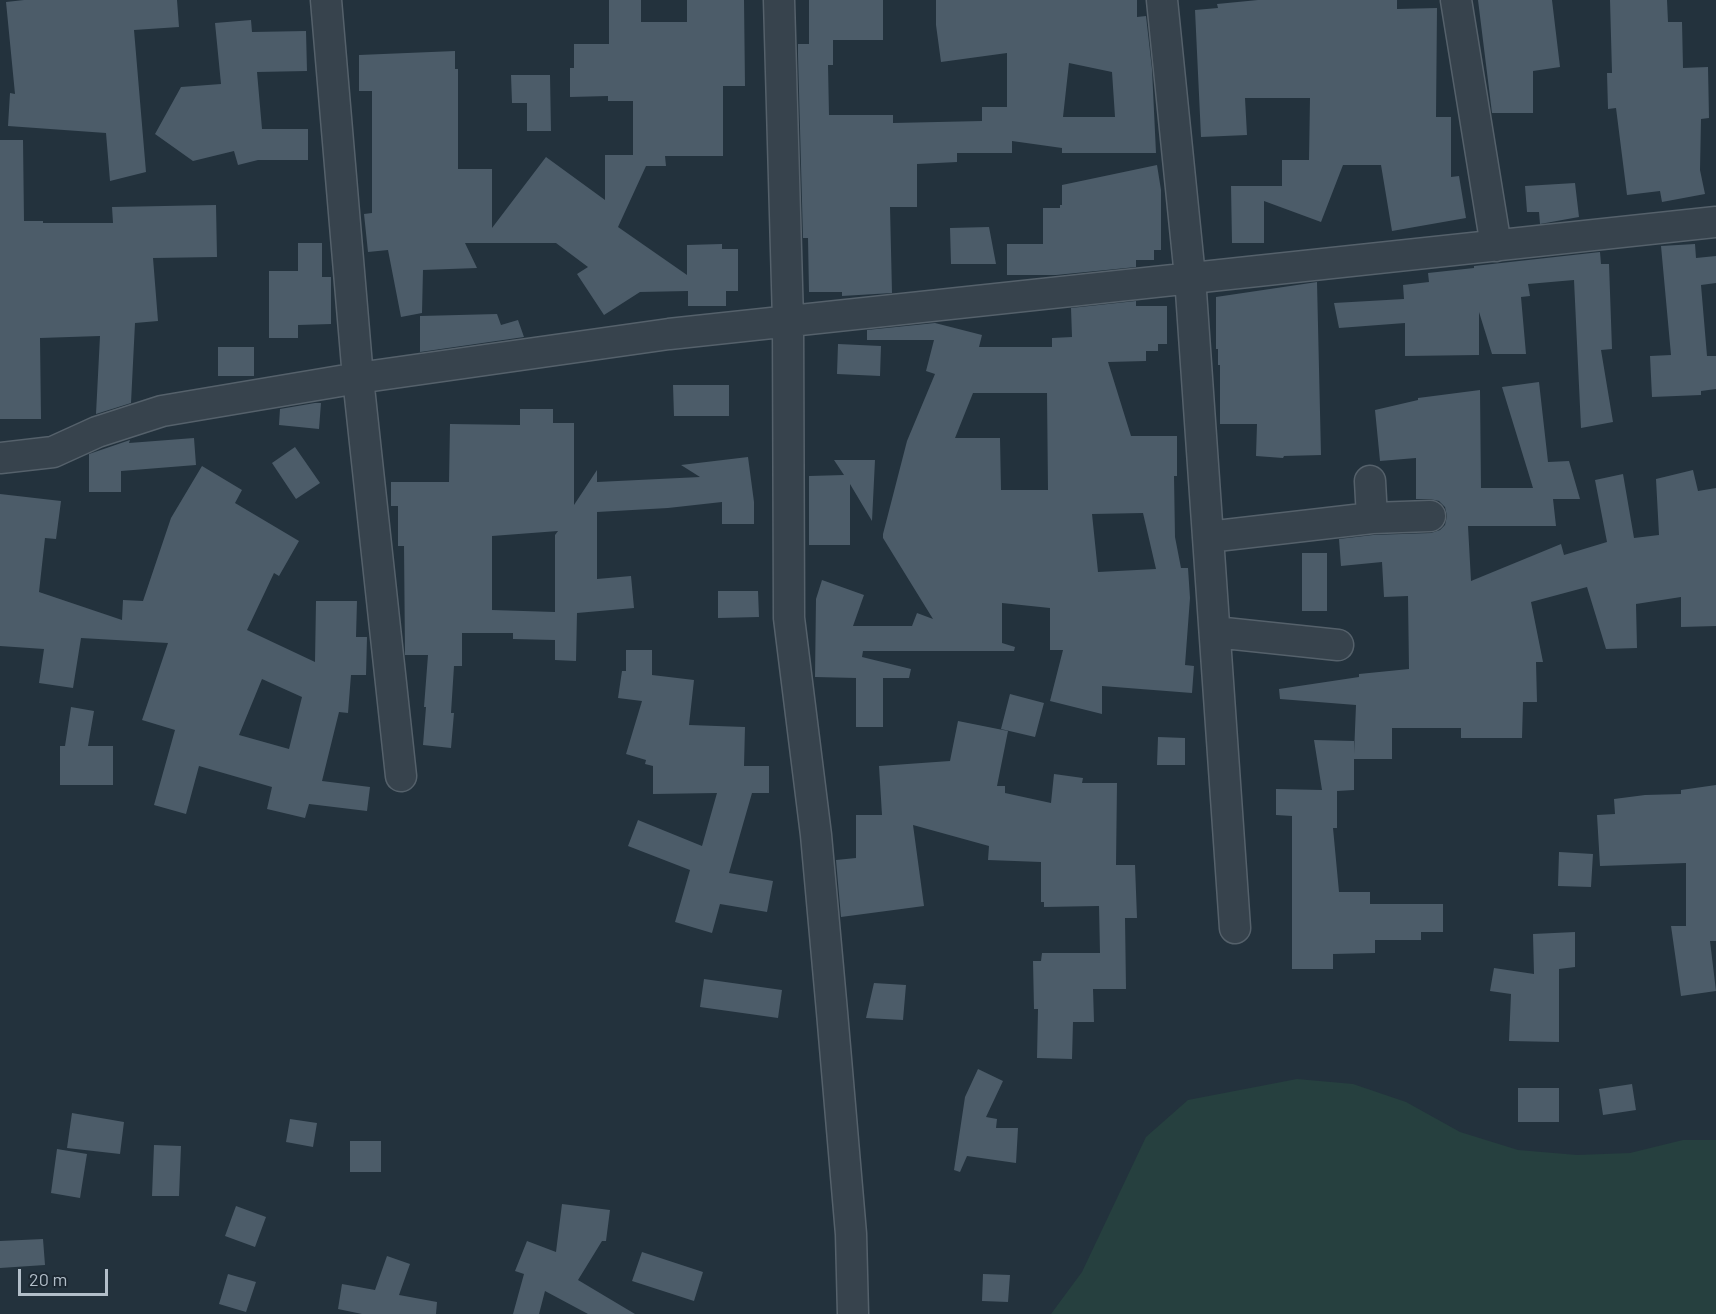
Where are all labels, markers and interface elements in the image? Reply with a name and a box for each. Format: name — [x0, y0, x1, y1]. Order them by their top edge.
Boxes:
scale bar — [21, 1257, 111, 1295]
text: 20 m — [29, 1268, 67, 1290]

